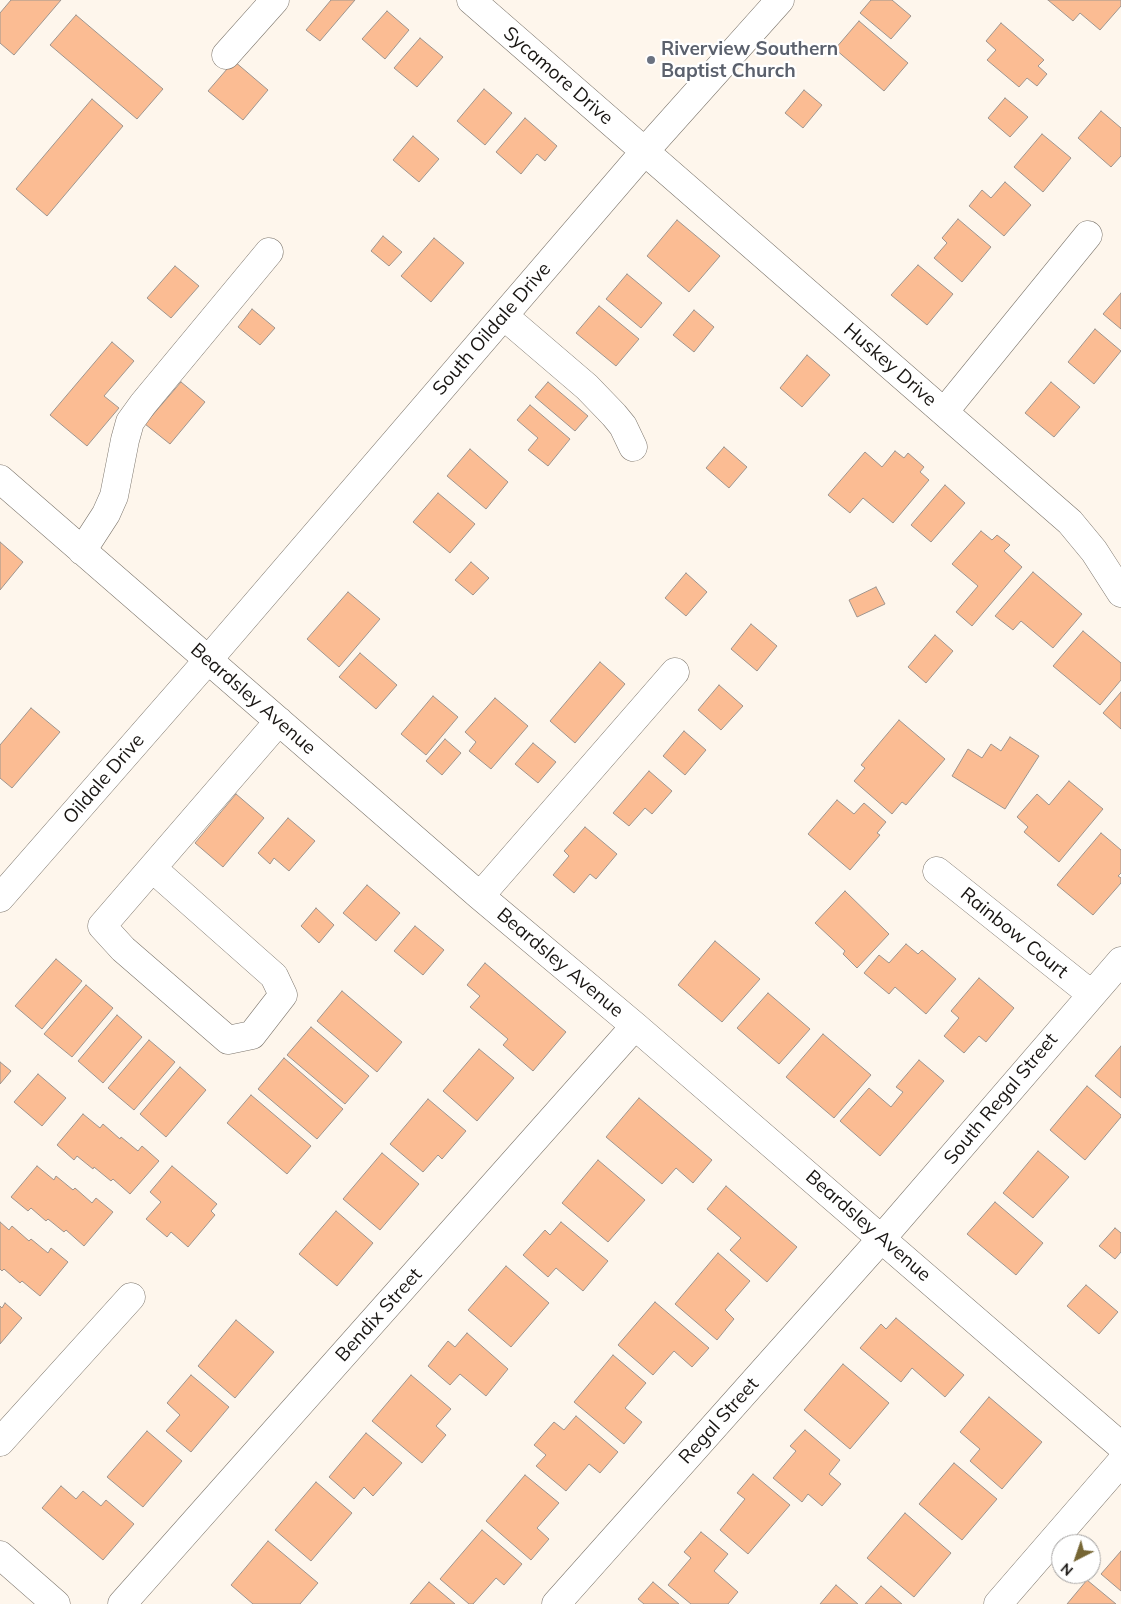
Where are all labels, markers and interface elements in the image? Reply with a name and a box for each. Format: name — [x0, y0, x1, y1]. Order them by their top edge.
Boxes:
street label: Sycamore Drive — [498, 22, 618, 130]
place label: Riverview Southern Baptist Church — [661, 38, 838, 82]
marker: Riverview Southern Baptist Church — [645, 54, 657, 66]
street label: South Oildale Drive — [428, 258, 556, 400]
street label: Huskey Drive — [839, 318, 941, 412]
street label: Beardsley Avenue — [186, 638, 320, 760]
street label: Oildale Drive — [59, 729, 149, 829]
street label: Rainbow Court — [956, 883, 1072, 983]
street label: Beardsley Avenue — [492, 903, 628, 1023]
street label: South Regal Street — [939, 1029, 1063, 1169]
street label: Beardsley Avenue — [801, 1165, 935, 1287]
street label: Bendix Street — [331, 1264, 427, 1366]
street label: Regal Street — [674, 1373, 764, 1469]
north arrow — [1051, 1534, 1101, 1584]
text: N — [1057, 1559, 1077, 1580]

